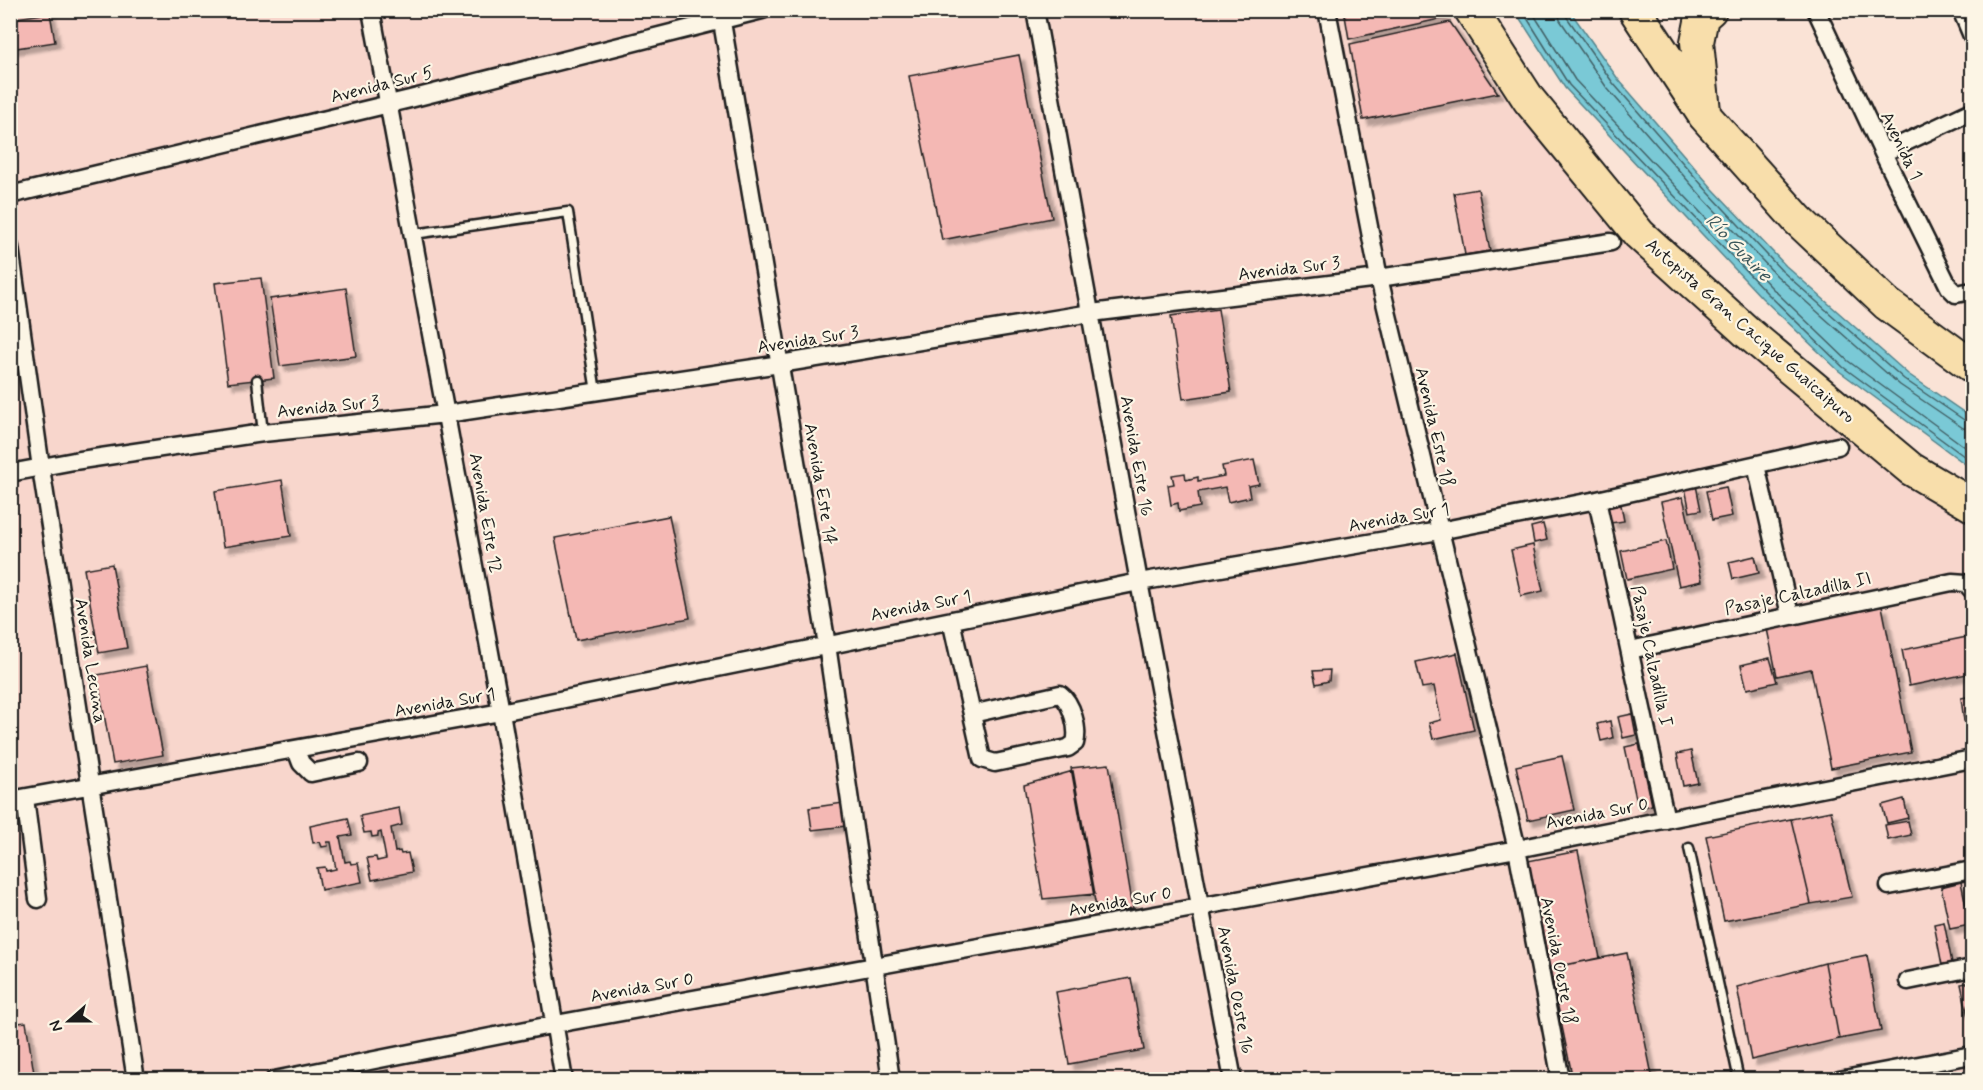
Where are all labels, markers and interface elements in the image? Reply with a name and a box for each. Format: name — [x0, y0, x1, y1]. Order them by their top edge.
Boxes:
street label: Avenida Sur 5 — [328, 61, 436, 109]
street label: Avenida 1 — [1874, 108, 1928, 184]
water label: Río Guaire — [1699, 208, 1778, 289]
street label: Autopista Gran Cacique Guaicaipuro — [1640, 233, 1860, 429]
street label: Avenida Sur 3 — [1237, 251, 1341, 287]
street label: Avenida Sur 3 — [756, 320, 860, 360]
street label: Avenida Este 18 — [1409, 365, 1459, 489]
street label: Avenida Sur 3 — [276, 390, 380, 424]
street label: Avenida Este 16 — [1114, 394, 1158, 518]
street label: Avenida Este 14 — [797, 421, 843, 547]
street label: Avenida Este 12 — [463, 451, 507, 575]
street label: Avenida Sur 1 — [1346, 497, 1452, 539]
street label: Pasaje Calzadilla II — [1722, 567, 1874, 621]
street label: Pasaje Calzadilla I — [1624, 583, 1678, 729]
street label: Avenida Sur 1 — [868, 584, 974, 628]
street label: Avenida Lecuna — [68, 597, 112, 725]
street label: Avenida Sur 1 — [392, 682, 498, 724]
street label: Avenida Sur 0 — [1543, 792, 1651, 836]
street label: Avenida Sur 0 — [1066, 881, 1174, 923]
street label: Avenida Oeste 18 — [1534, 895, 1582, 1027]
street label: Avenida Oeste 16 — [1211, 924, 1259, 1056]
street label: Avenida Sur 0 — [588, 967, 696, 1009]
north arrow — [39, 991, 99, 1051]
text: N — [45, 1017, 68, 1035]

